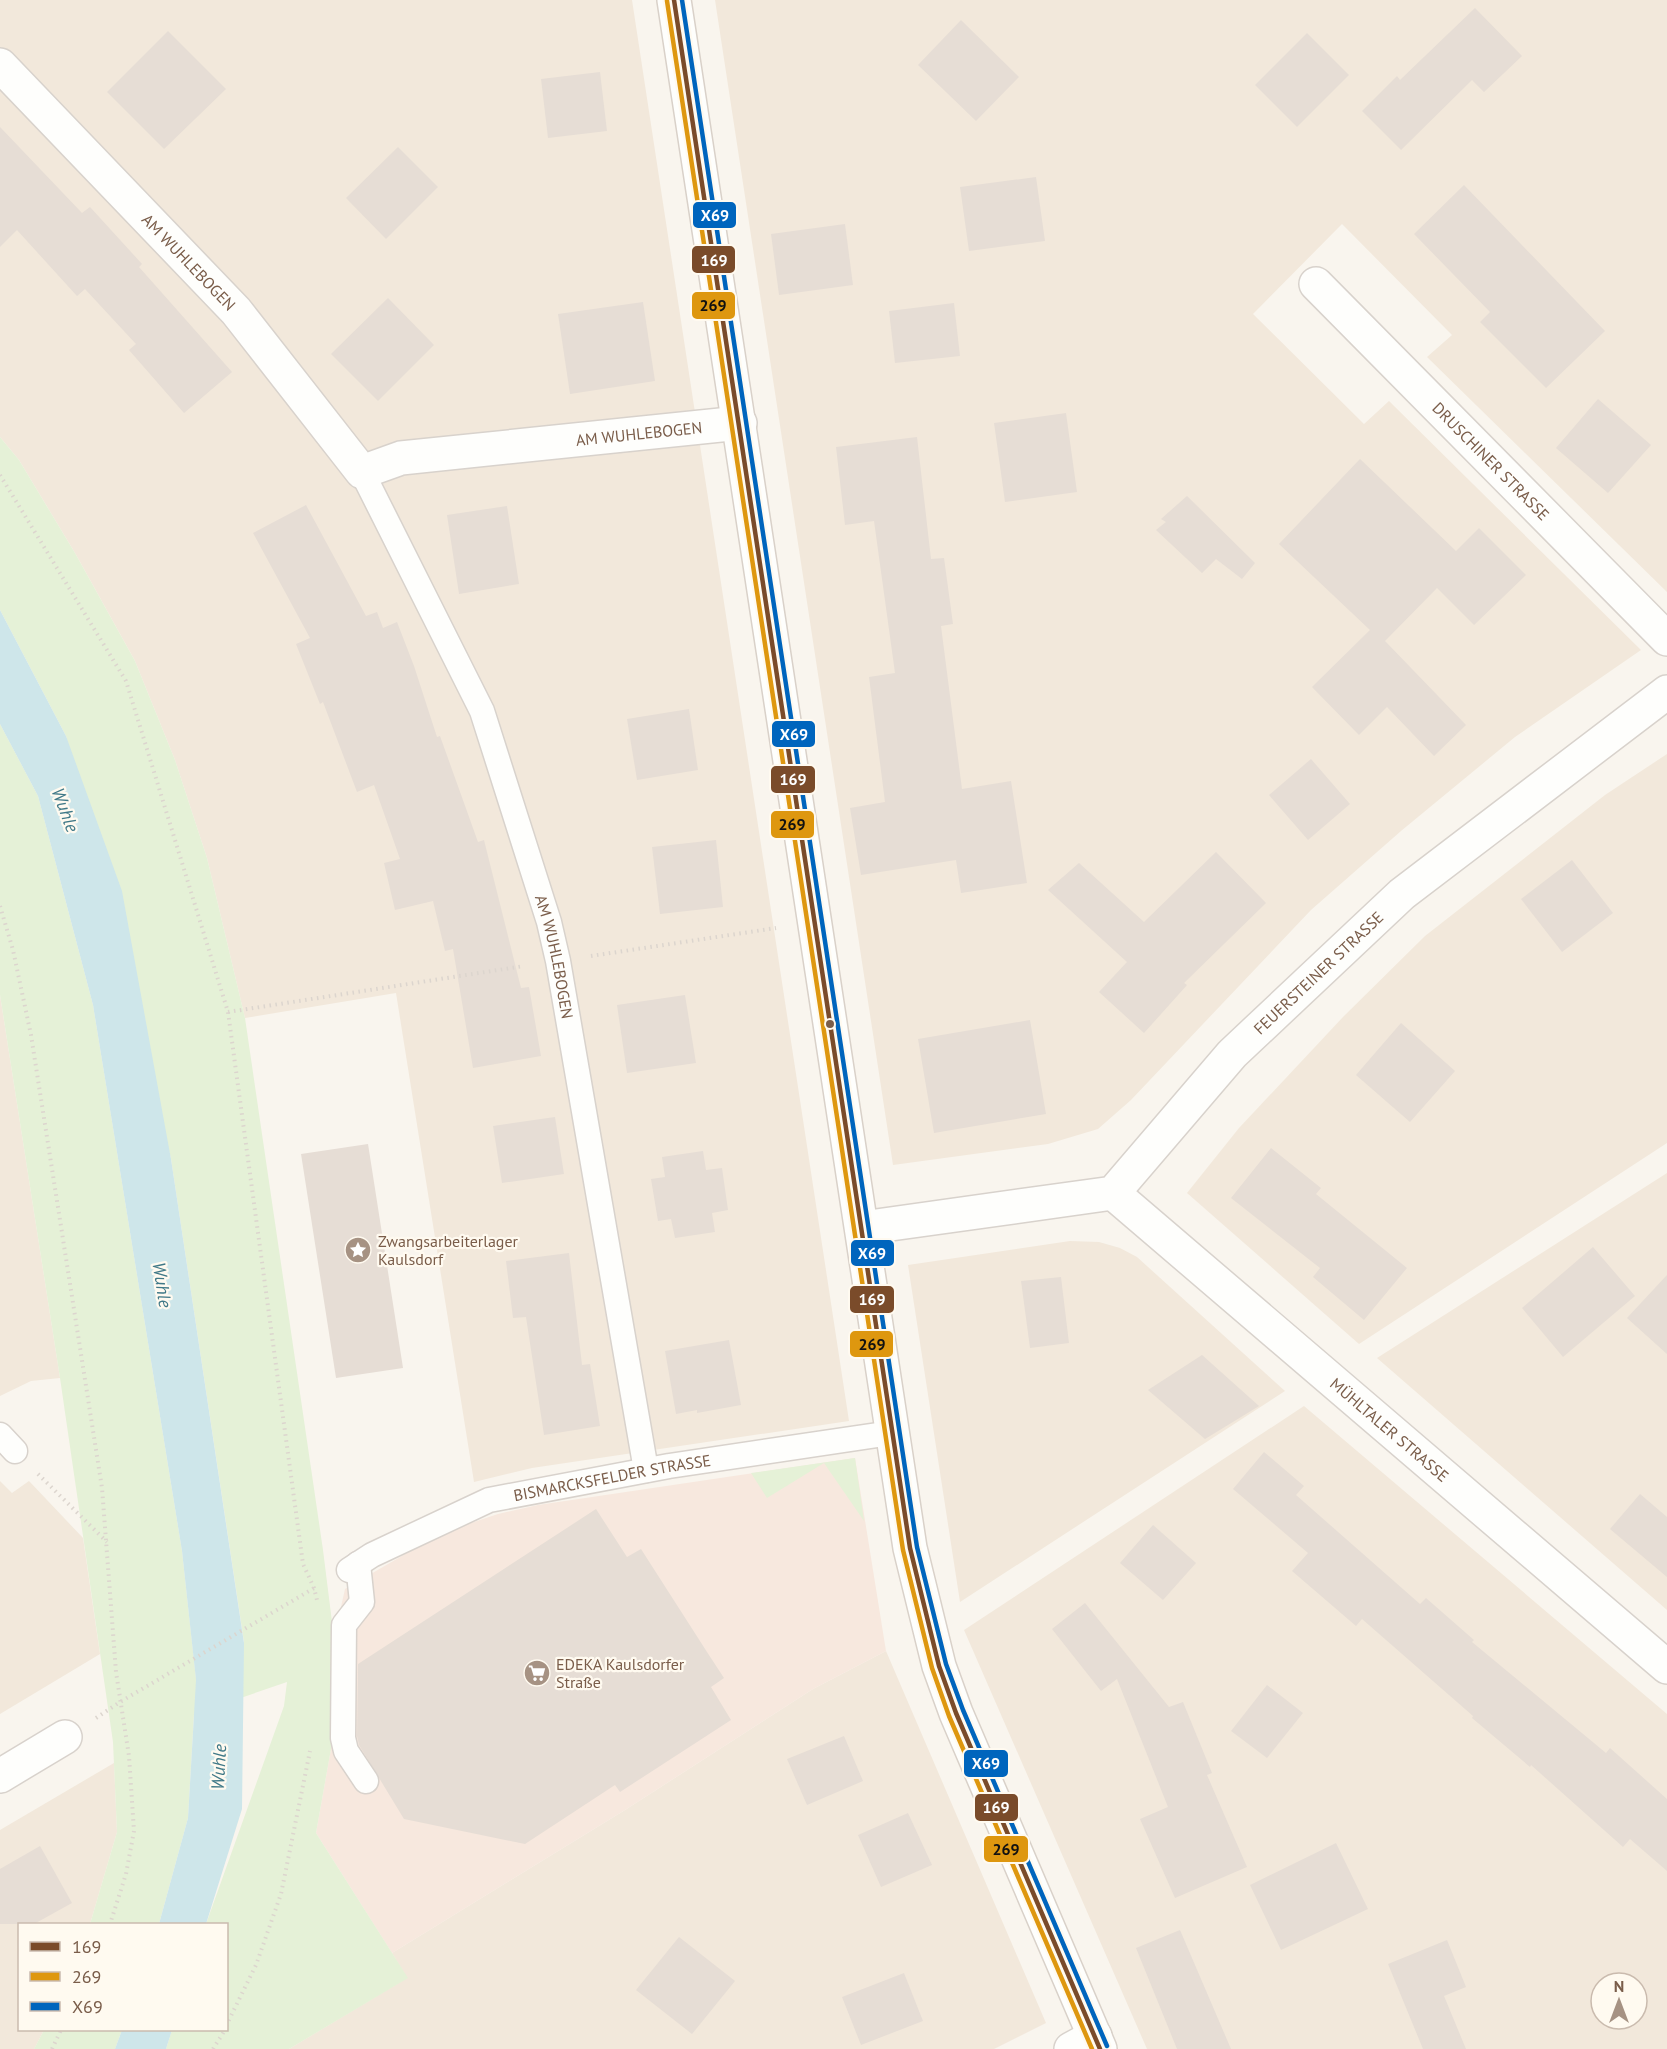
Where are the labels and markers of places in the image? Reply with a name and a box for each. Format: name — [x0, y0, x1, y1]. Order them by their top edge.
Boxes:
unlabelled marker — [824, 1018, 836, 1030]
place label: Zwangsarbeiterlager Kaulsdorf — [378, 1231, 519, 1269]
place icon: Zwangsarbeiterlager Kaulsdorf — [343, 1235, 373, 1265]
place label: EDEKA Kaulsdorfer Straße — [556, 1654, 685, 1692]
supermarket icon: EDEKA Kaulsdorfer Straße — [522, 1658, 552, 1688]

